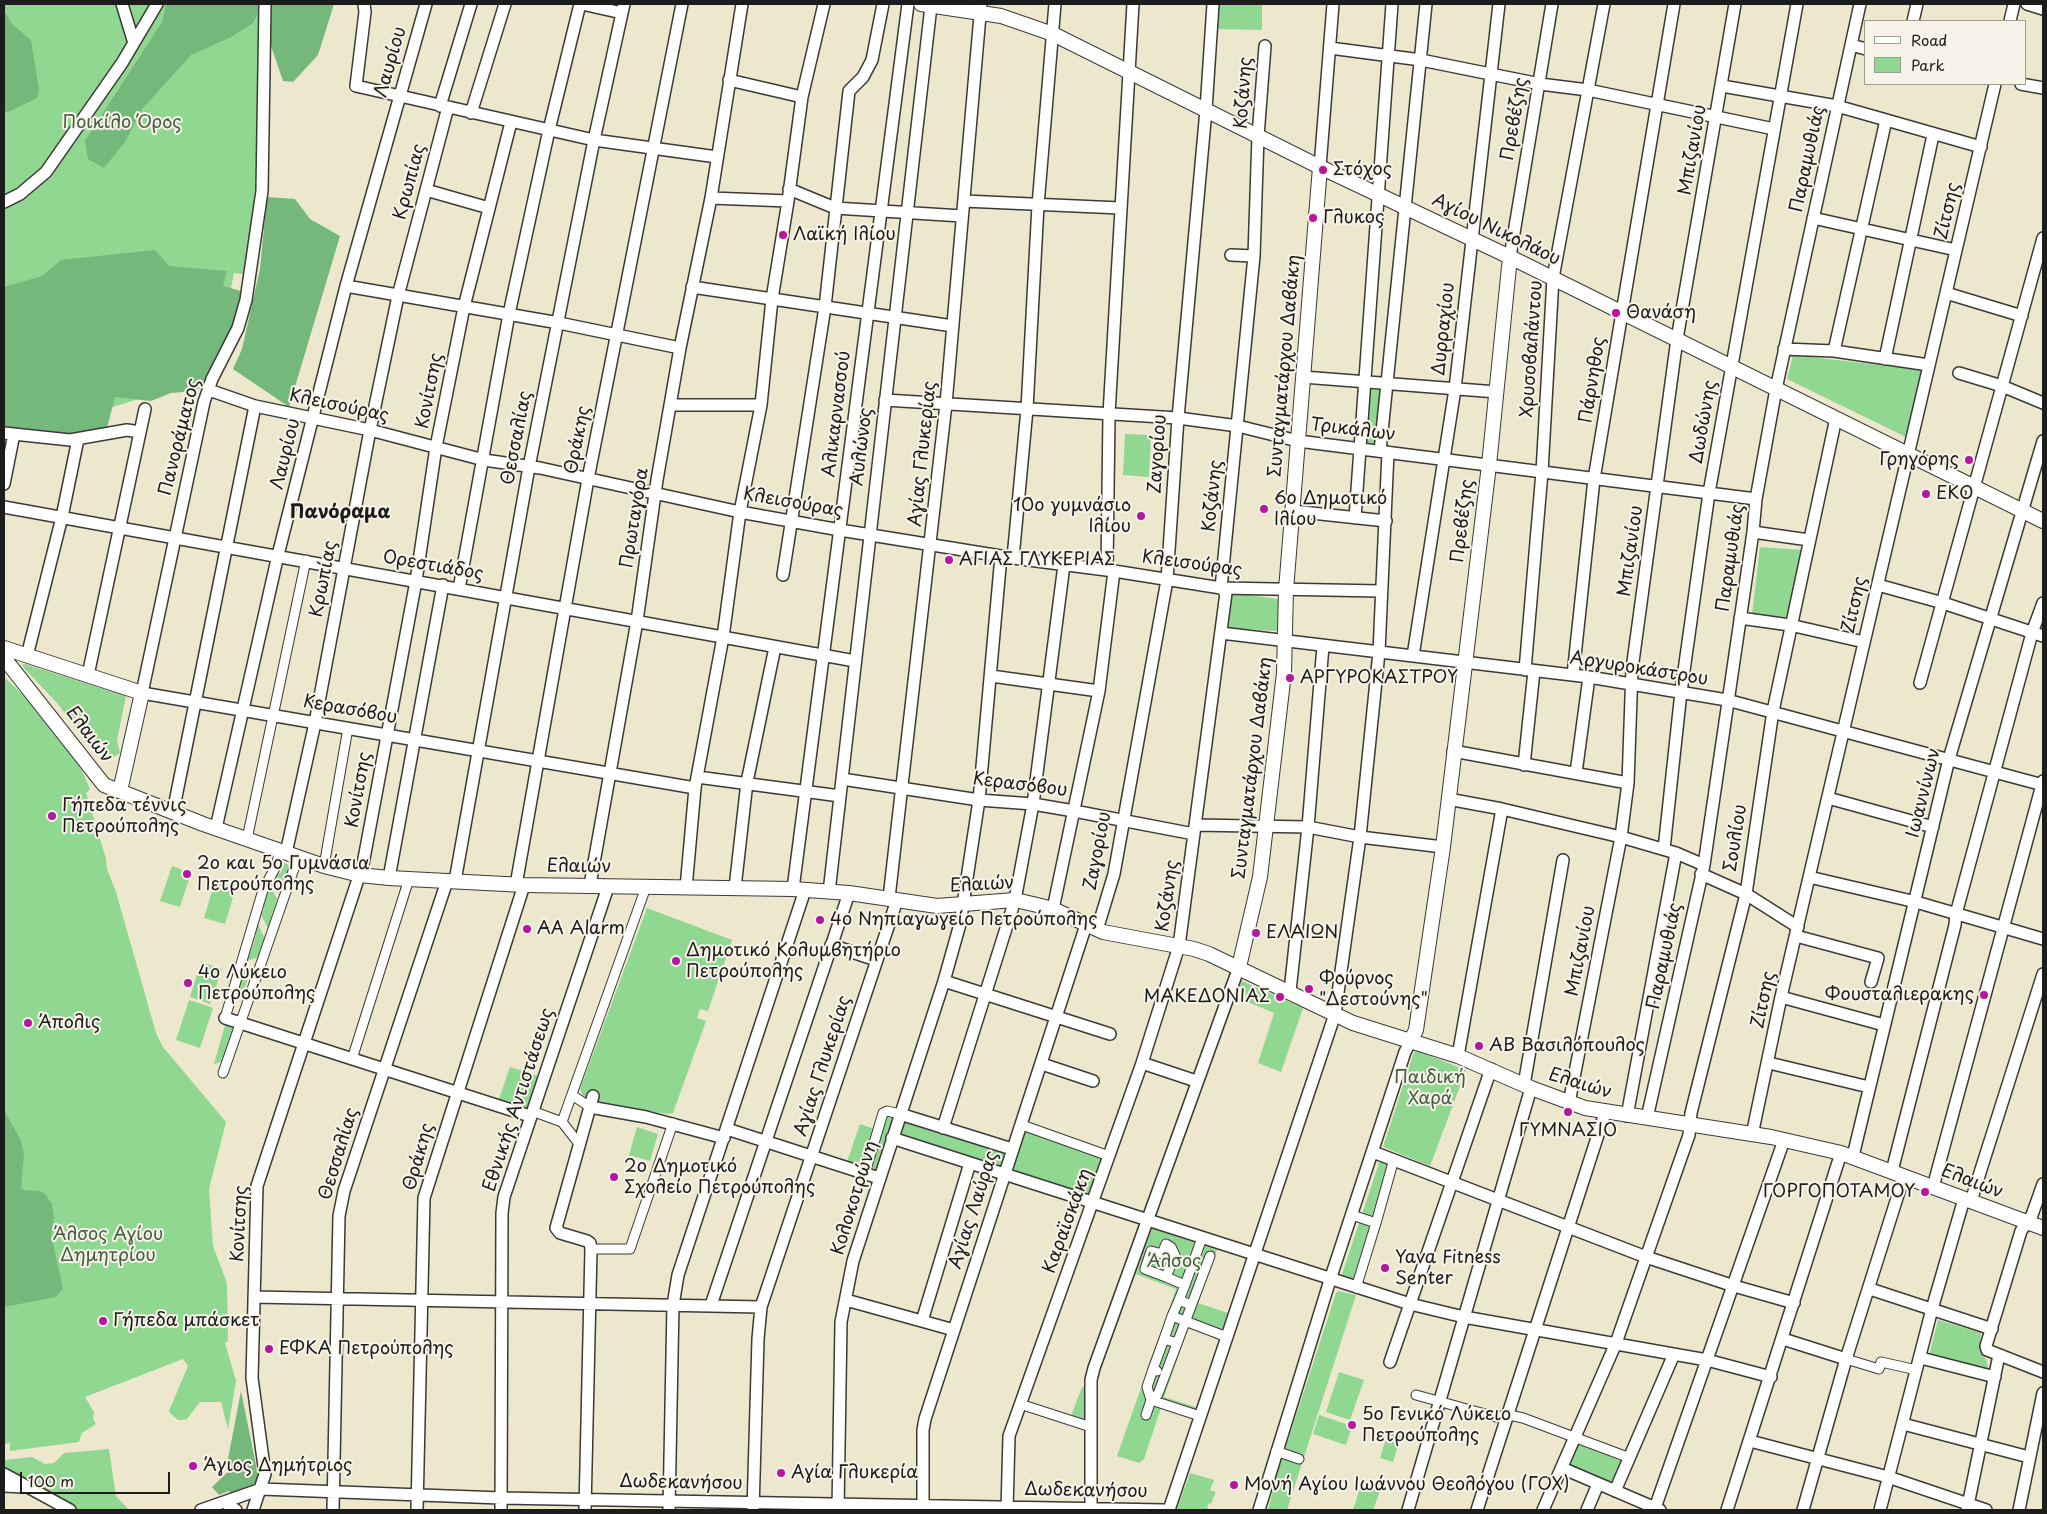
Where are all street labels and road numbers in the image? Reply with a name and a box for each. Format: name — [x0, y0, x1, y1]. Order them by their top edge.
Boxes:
street label: Λαυρίου — [371, 24, 411, 100]
street label: Κοζάνης — [1231, 56, 1257, 130]
street label: Πρεβέζης — [1497, 76, 1533, 162]
street label: Μπιζανίου — [1674, 103, 1712, 197]
street label: Παραμυθιάς — [1786, 104, 1830, 214]
street label: Κρωπίας — [390, 142, 430, 222]
street label: Ζίτσης — [1931, 180, 1965, 242]
street label: Αγίου Νικολάου — [1428, 190, 1564, 270]
street label: Συνταγματάρχου Δαβάκη — [1265, 254, 1305, 478]
street label: Χρυσοβαλάντου — [1516, 280, 1548, 418]
street label: Δυρραχίου — [1428, 281, 1460, 377]
street label: Πάρνηθος — [1576, 335, 1610, 425]
street label: Αλικαρνασσού — [819, 350, 855, 478]
street label: Κονίτσης — [412, 351, 448, 431]
street label: Πανοράματος — [155, 376, 205, 498]
street label: Δωδώνης — [1686, 379, 1722, 465]
street label: Αγίας Γλυκερίας — [905, 380, 941, 528]
street label: Κλεισούρας — [287, 385, 391, 427]
street label: Θεσσαλίας — [497, 389, 537, 487]
street label: Θράκης — [561, 404, 595, 476]
street label: Αυλώνος — [846, 407, 878, 487]
street label: Ζαγορίου — [1144, 414, 1172, 494]
street label: Τρικάλων — [1309, 414, 1397, 446]
street label: Λαυρίου — [267, 416, 305, 492]
street label: Κοζάνης — [1198, 459, 1228, 533]
street label: Πρωταγόρα — [616, 466, 654, 570]
street label: Πρεβέζης — [1447, 478, 1479, 564]
street label: Κλεισούρας — [741, 484, 845, 522]
street label: Παραμυθιάς — [1713, 503, 1749, 613]
street label: Μπιζανίου — [1614, 504, 1648, 598]
street label: Κρωπίας — [306, 539, 342, 619]
street label: Κλεισούρας — [1141, 546, 1243, 582]
street label: Ορεστιάδος — [381, 547, 485, 585]
street label: Ζίτσης — [1838, 574, 1872, 636]
street label: Αργυροκάστρου — [1568, 647, 1710, 691]
street label: Συνταγματάρχου Δαβάκη — [1229, 656, 1277, 880]
street label: Κερασόβου — [301, 691, 399, 729]
street label: Ελαιών — [61, 703, 117, 767]
street label: Ιωαννίνων — [1902, 746, 1946, 840]
street label: Κονίτσης — [342, 750, 376, 830]
street label: Κερασόβου — [971, 768, 1069, 802]
street label: Σουλίου — [1720, 803, 1752, 873]
street label: Ζαγορίου — [1080, 810, 1116, 892]
street label: Ελαιών — [546, 856, 612, 878]
street label: Κοζάνης — [1152, 859, 1184, 933]
street label: Ελαιών — [949, 873, 1015, 897]
street label: Παραμυθιάς — [1643, 901, 1687, 1011]
street label: Μπιζανίου — [1562, 904, 1600, 998]
street label: Ζίτσης — [1747, 970, 1781, 1030]
street label: Αγίας Γλυκερίας — [790, 993, 856, 1139]
street label: Εθνικής Αντιστάσεως — [479, 1006, 559, 1194]
street label: Ελαιών — [1546, 1064, 1614, 1104]
street label: Θεσσαλίας — [315, 1105, 363, 1203]
street label: Θράκης — [399, 1121, 439, 1193]
street label: Κολοκοτρώνη — [827, 1138, 883, 1258]
street label: Αγίας Λαύρας — [945, 1148, 1003, 1272]
street label: Ελαιών — [1938, 1160, 2006, 1204]
street label: Καραϊσκάκη — [1039, 1166, 1097, 1276]
street label: Κονίτσης — [227, 1185, 253, 1263]
street label: Δωδεκανήσου — [619, 1471, 743, 1495]
street label: Δωδεκανήσου — [1024, 1479, 1148, 1503]

